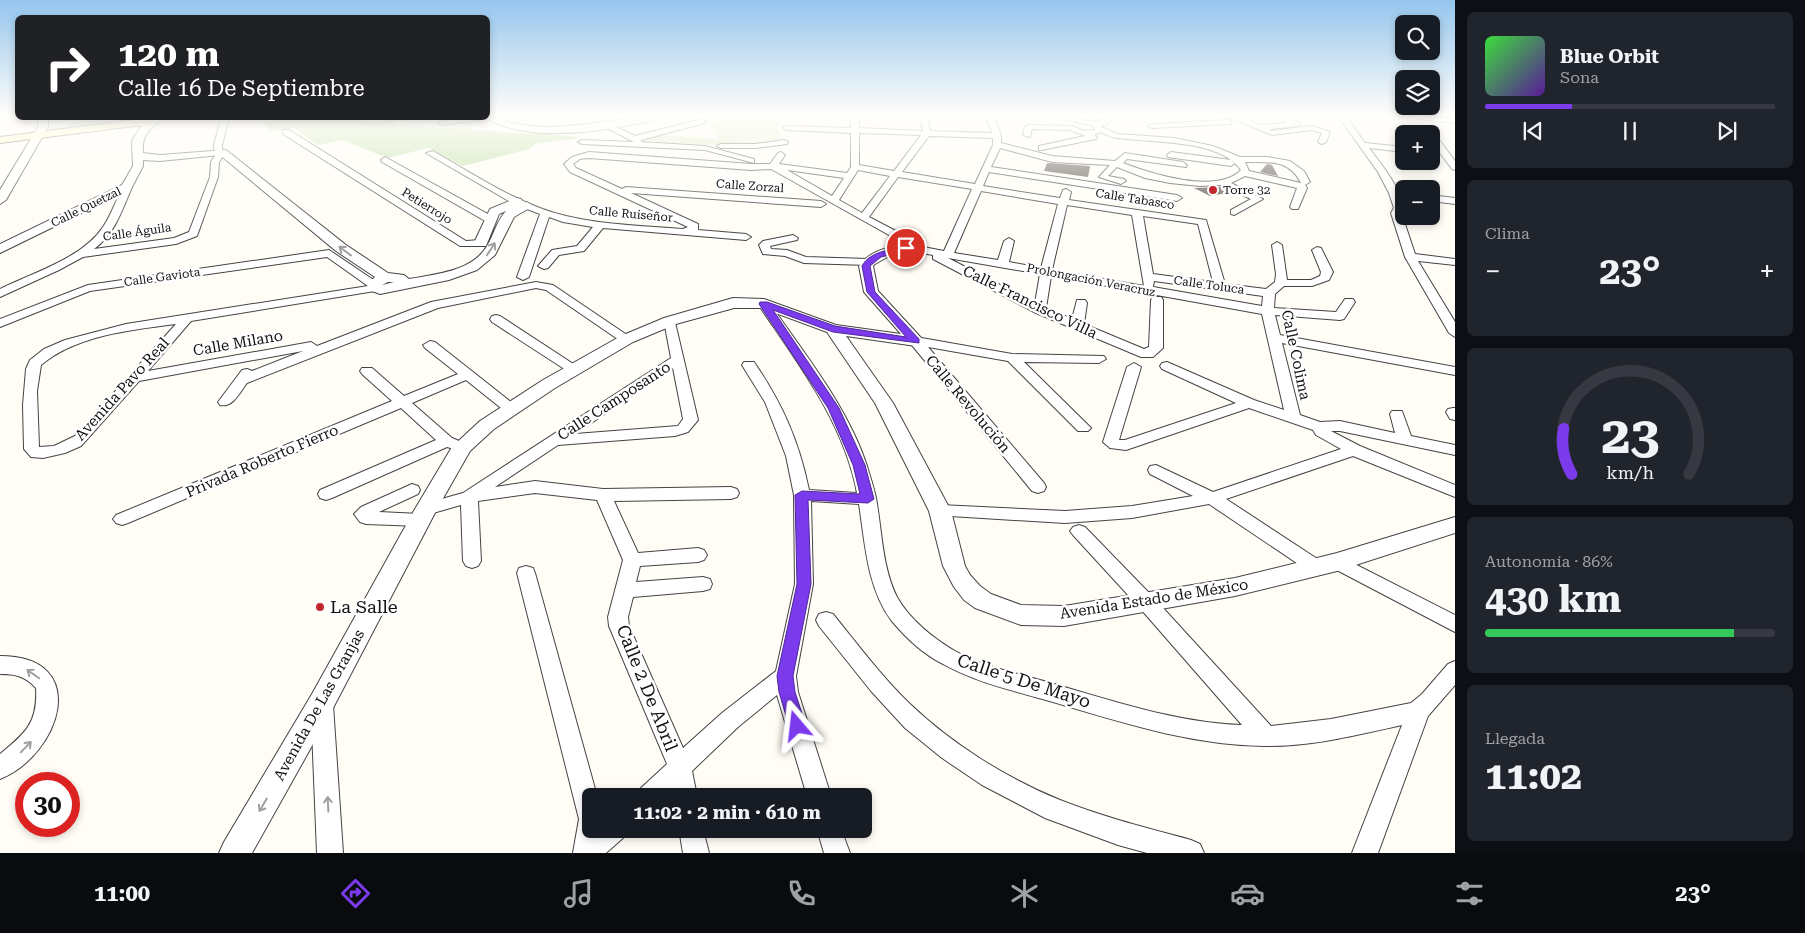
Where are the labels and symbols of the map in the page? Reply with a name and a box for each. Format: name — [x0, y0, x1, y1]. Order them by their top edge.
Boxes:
street label: Calle Zorzal — [716, 177, 785, 195]
place label: Torre 32 — [1223, 183, 1271, 197]
street label: Calle Quetzal — [49, 184, 124, 230]
marker: Torre 32 — [1207, 184, 1219, 196]
street label: Petierrojo — [399, 185, 455, 227]
street label: Calle Tabasco — [1095, 186, 1175, 212]
street label: Calle Ruiseñor — [589, 203, 673, 225]
street label: Calle Águila — [102, 220, 173, 244]
pin — [885, 227, 927, 269]
one-way arrow — [486, 242, 496, 256]
one-way arrow — [339, 245, 352, 256]
street label: Prolongación Veracruz — [1025, 261, 1157, 299]
street label: Calle Francisco Villa — [960, 262, 1100, 342]
street label: Calle Gaviota — [123, 265, 202, 289]
street label: Calle Toluca — [1173, 273, 1246, 297]
street label: Calle Colima — [1278, 308, 1314, 402]
street label: Calle Milano — [192, 326, 284, 360]
street label: Avenida Pavo Real — [71, 334, 173, 444]
street label: Calle Revolución — [922, 351, 1014, 457]
street label: Calle Camposanto — [554, 358, 674, 444]
street label: Privada Roberto Fierro — [183, 421, 341, 501]
street label: Avenida Estado de México — [1058, 575, 1250, 623]
place label: La Salle — [330, 596, 398, 617]
marker: La Salle — [314, 601, 326, 613]
street label: Calle 2 De Abril — [613, 622, 683, 754]
street label: Avenida De Las Granjas — [270, 626, 368, 784]
street label: Calle 5 De Mayo — [955, 649, 1093, 712]
one-way arrow — [27, 669, 41, 679]
position arrow — [770, 699, 822, 751]
one-way arrow — [20, 740, 32, 753]
speed limit sign: 30 — [15, 772, 80, 837]
one-way arrow — [257, 797, 267, 812]
one-way arrow — [323, 797, 332, 813]

